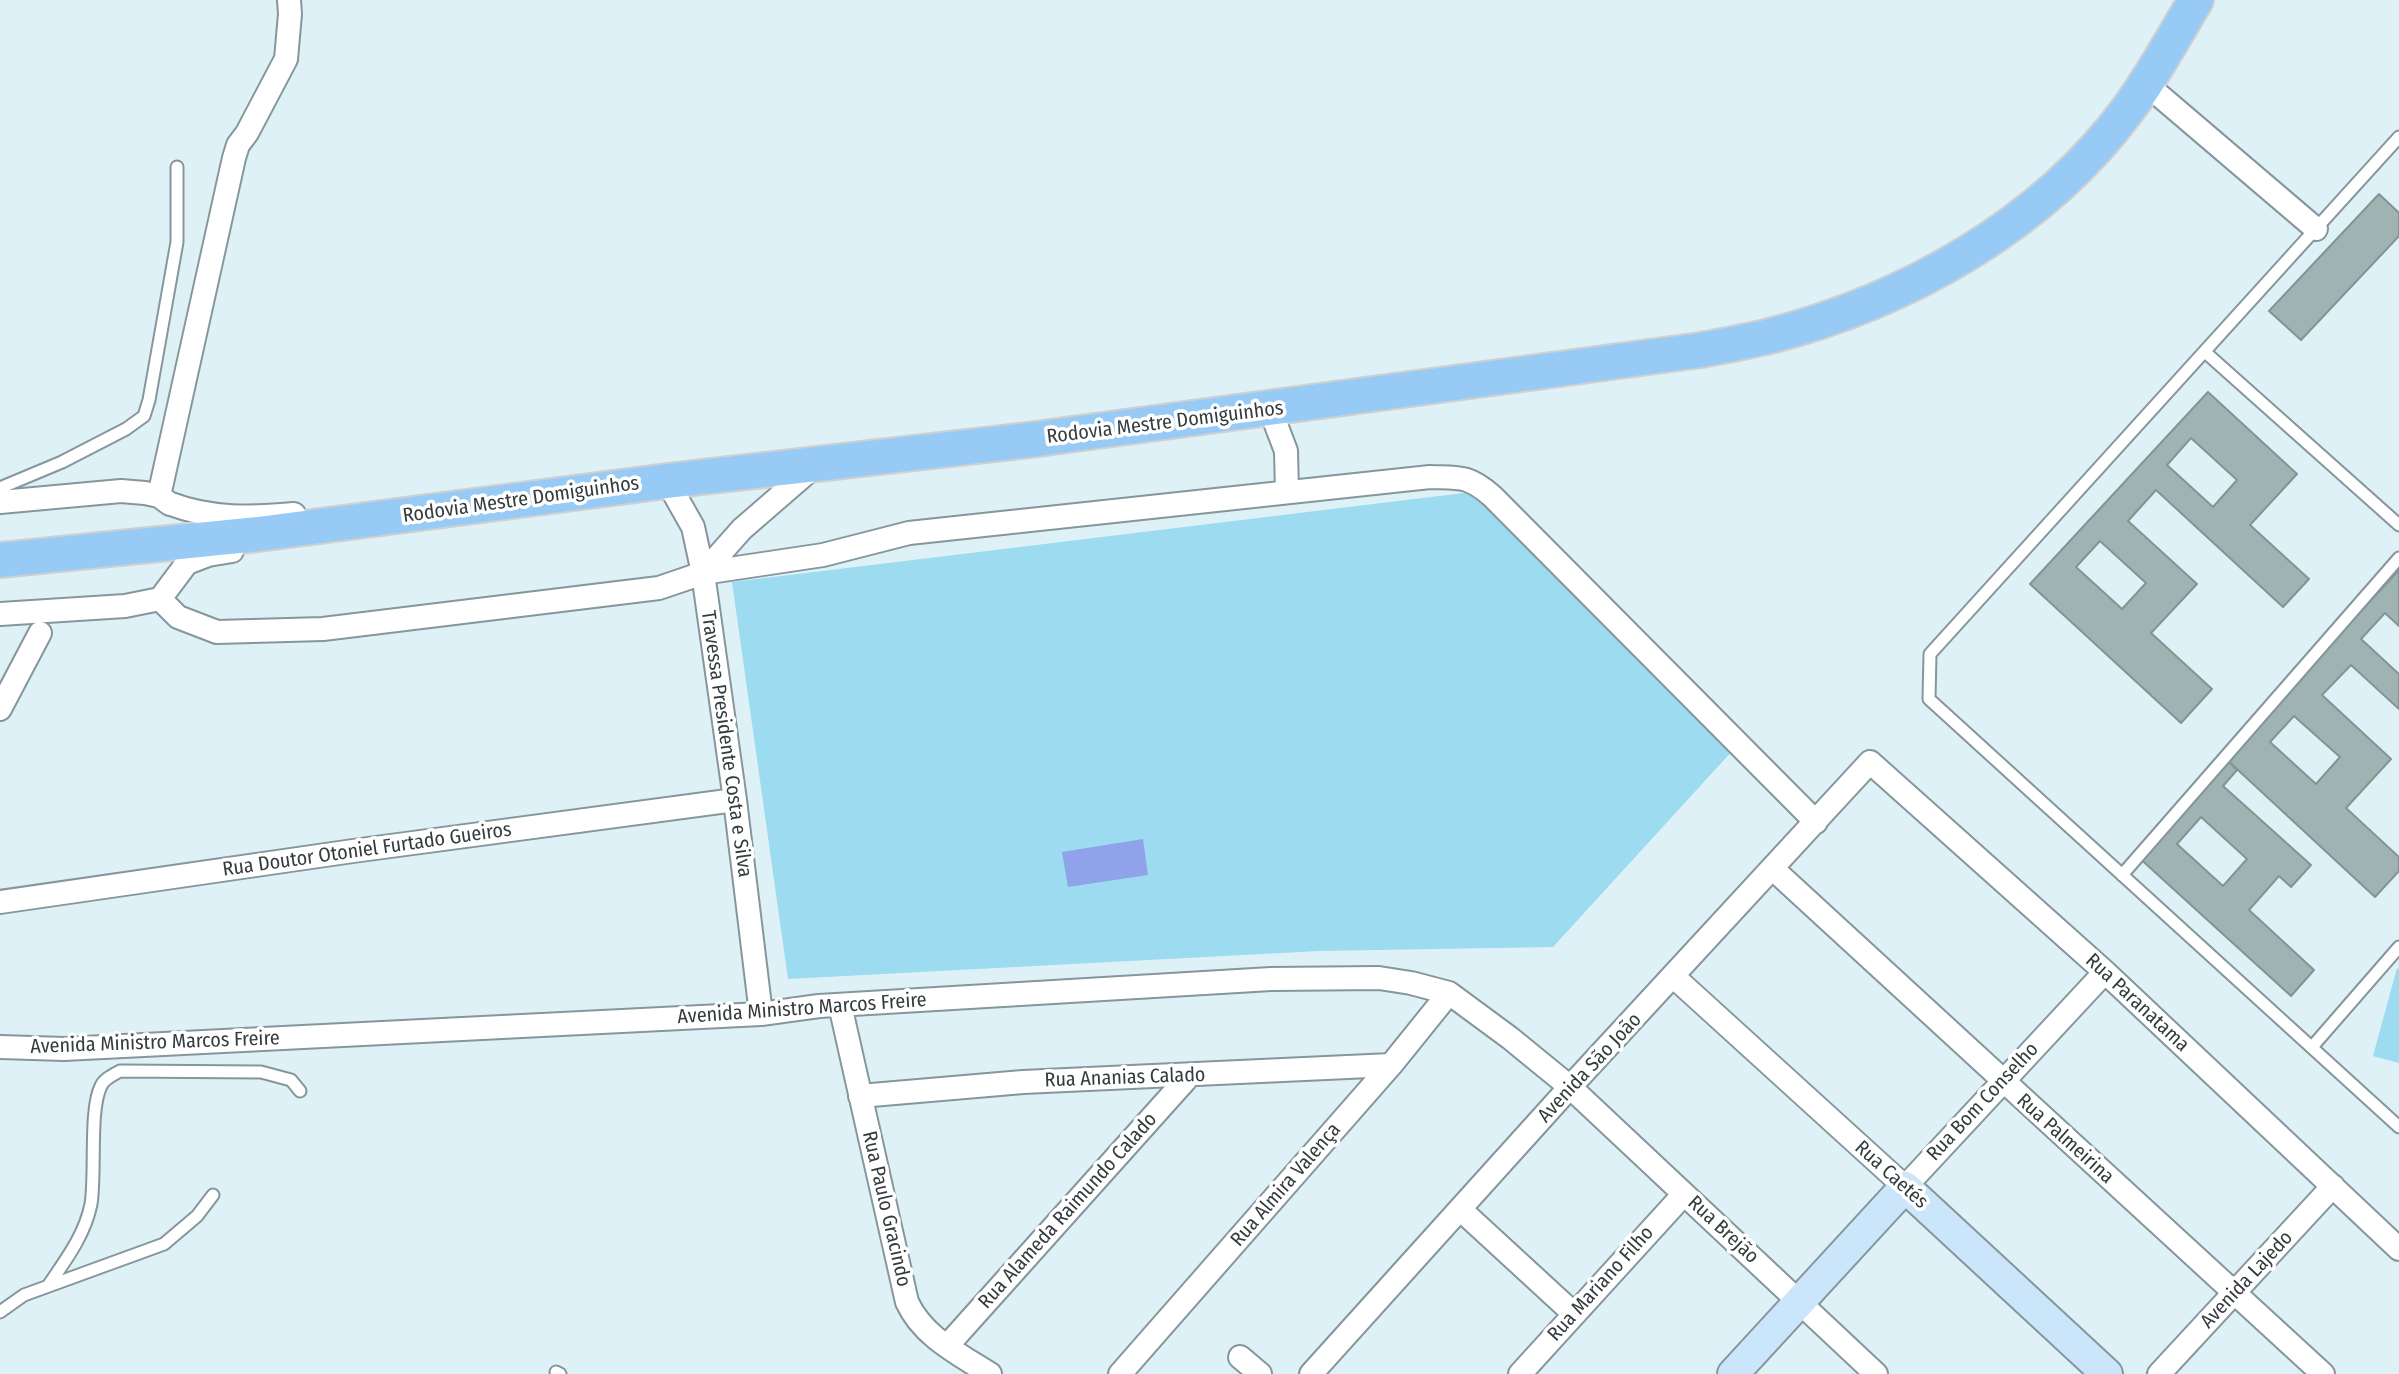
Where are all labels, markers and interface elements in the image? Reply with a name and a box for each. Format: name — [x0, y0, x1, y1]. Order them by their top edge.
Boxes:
street label: Rodovia Mestre Domiguinhos — [1045, 397, 1285, 449]
street label: Rodovia Mestre Domiguinhos — [401, 472, 641, 528]
street label: Travessa Presidente Costa e Silva — [695, 609, 757, 879]
street label: Rua Doutor Otoniel Furtado Gueiros — [221, 818, 513, 882]
street label: Rua Paranatama — [2080, 949, 2194, 1057]
street label: Avenida Ministro Marcos Freire — [677, 988, 927, 1030]
street label: Avenida São João — [1533, 1008, 1647, 1128]
street label: Avenida Ministro Marcos Freire — [30, 1027, 280, 1059]
street label: Rua Bom Conselho — [1922, 1038, 2044, 1166]
street label: Rua Ananias Calado — [1044, 1063, 1206, 1093]
street label: Rua Palmeirina — [2011, 1089, 2119, 1189]
street label: Rua Alameda Raimundo Calado — [974, 1108, 1162, 1314]
street label: Rua Almira Valença — [1226, 1118, 1346, 1252]
street label: Rua Paulo Gracindo — [856, 1129, 916, 1289]
street label: Rua Caetés — [1849, 1136, 1933, 1214]
street label: Rua Brejão — [1682, 1191, 1764, 1269]
street label: Rua Mariano Filho — [1543, 1221, 1659, 1347]
street label: Avenida Lajedo — [2196, 1226, 2298, 1334]

